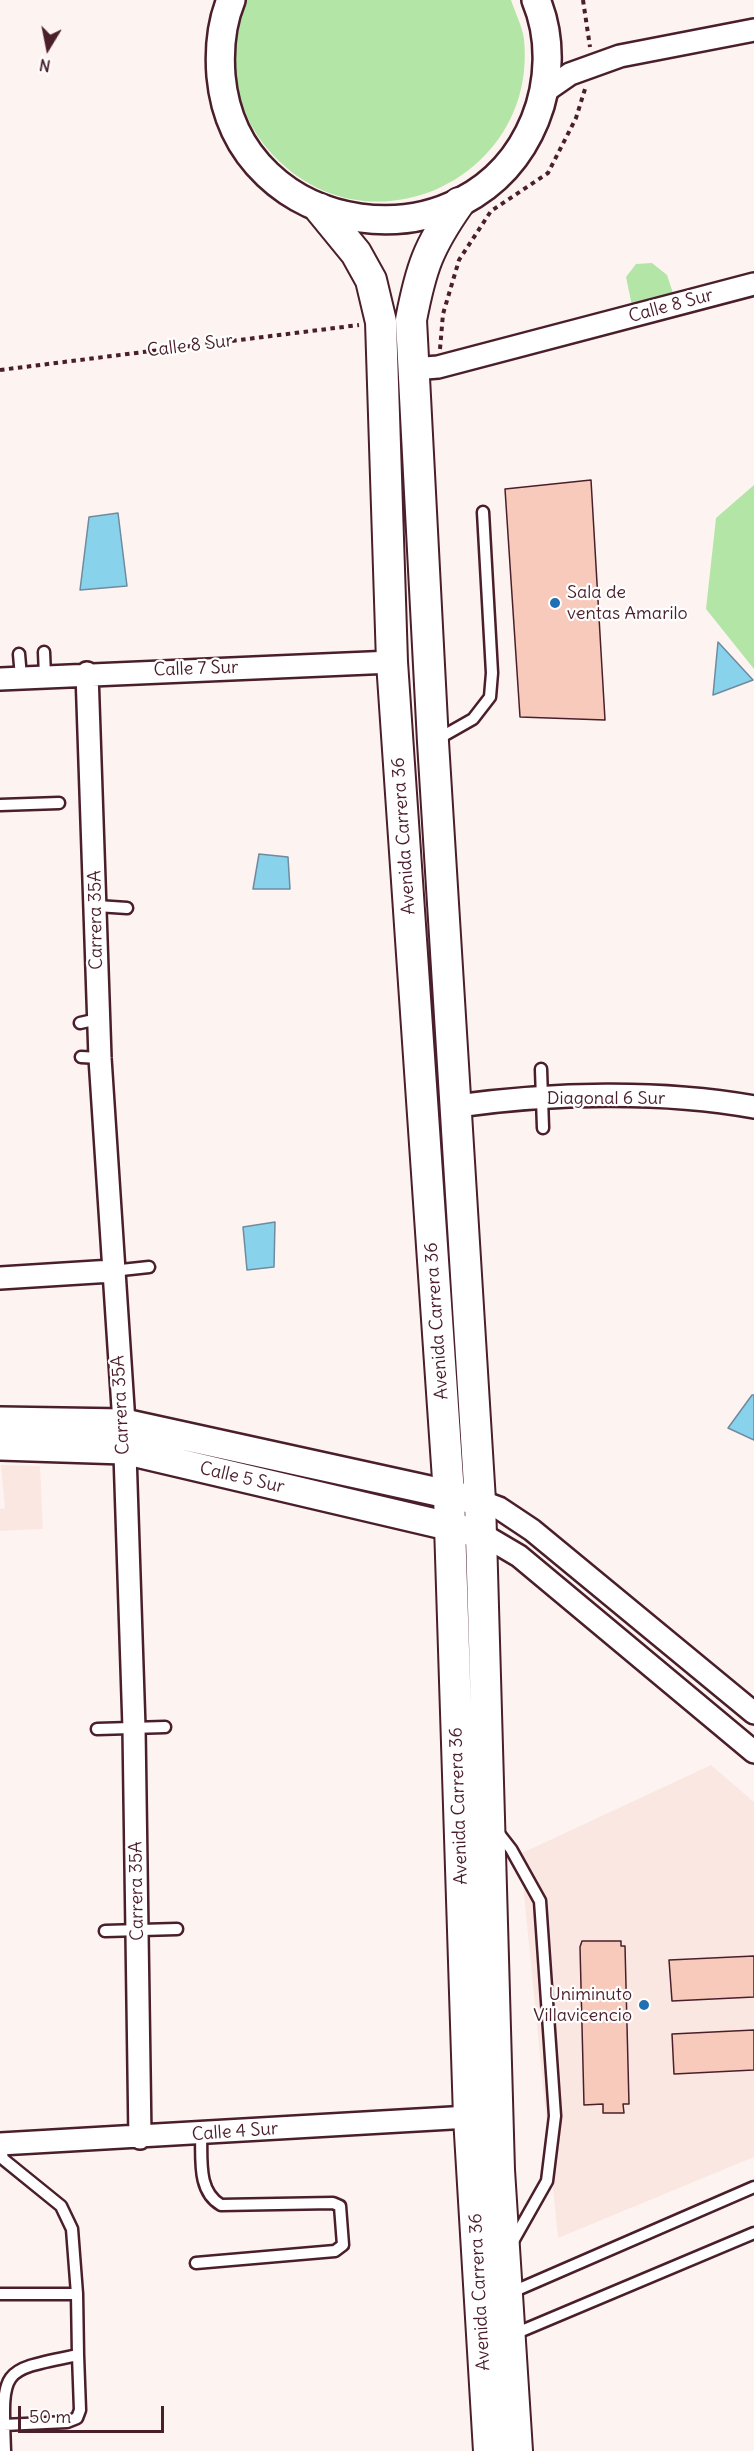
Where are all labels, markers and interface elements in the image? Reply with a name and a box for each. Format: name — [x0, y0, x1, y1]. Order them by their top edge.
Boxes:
north arrow — [18, 18, 78, 78]
text: N — [38, 55, 52, 77]
street label: Calle 8 Sur — [626, 284, 716, 328]
street label: Calle 8 Sur — [146, 330, 234, 362]
place label: Sala de ventas Amarilo — [567, 582, 688, 624]
marker: Sala de ventas Amarilo — [548, 596, 562, 610]
street label: Calle 7 Sur — [153, 657, 239, 681]
street label: Avenida Carrera 36 — [388, 757, 420, 915]
street label: Carrera 35A — [84, 870, 108, 970]
street label: Diagonal 6 Sur — [547, 1088, 665, 1110]
street label: Avenida Carrera 36 — [421, 1242, 453, 1400]
street label: Carrera 35A — [108, 1355, 134, 1455]
street label: Calle 5 Sur — [197, 1458, 287, 1498]
street label: Avenida Carrera 36 — [445, 1727, 473, 1885]
street label: Carrera 35A — [125, 1841, 149, 1941]
place label: Uniminuto Villavicencio — [533, 1984, 632, 2026]
marker: Uniminuto Villavicencio — [637, 1998, 651, 2012]
street label: Calle 4 Sur — [191, 2118, 279, 2146]
street label: Avenida Carrera 36 — [465, 2213, 495, 2371]
scale bar — [21, 2394, 166, 2432]
text: 50 m — [29, 2405, 71, 2428]

